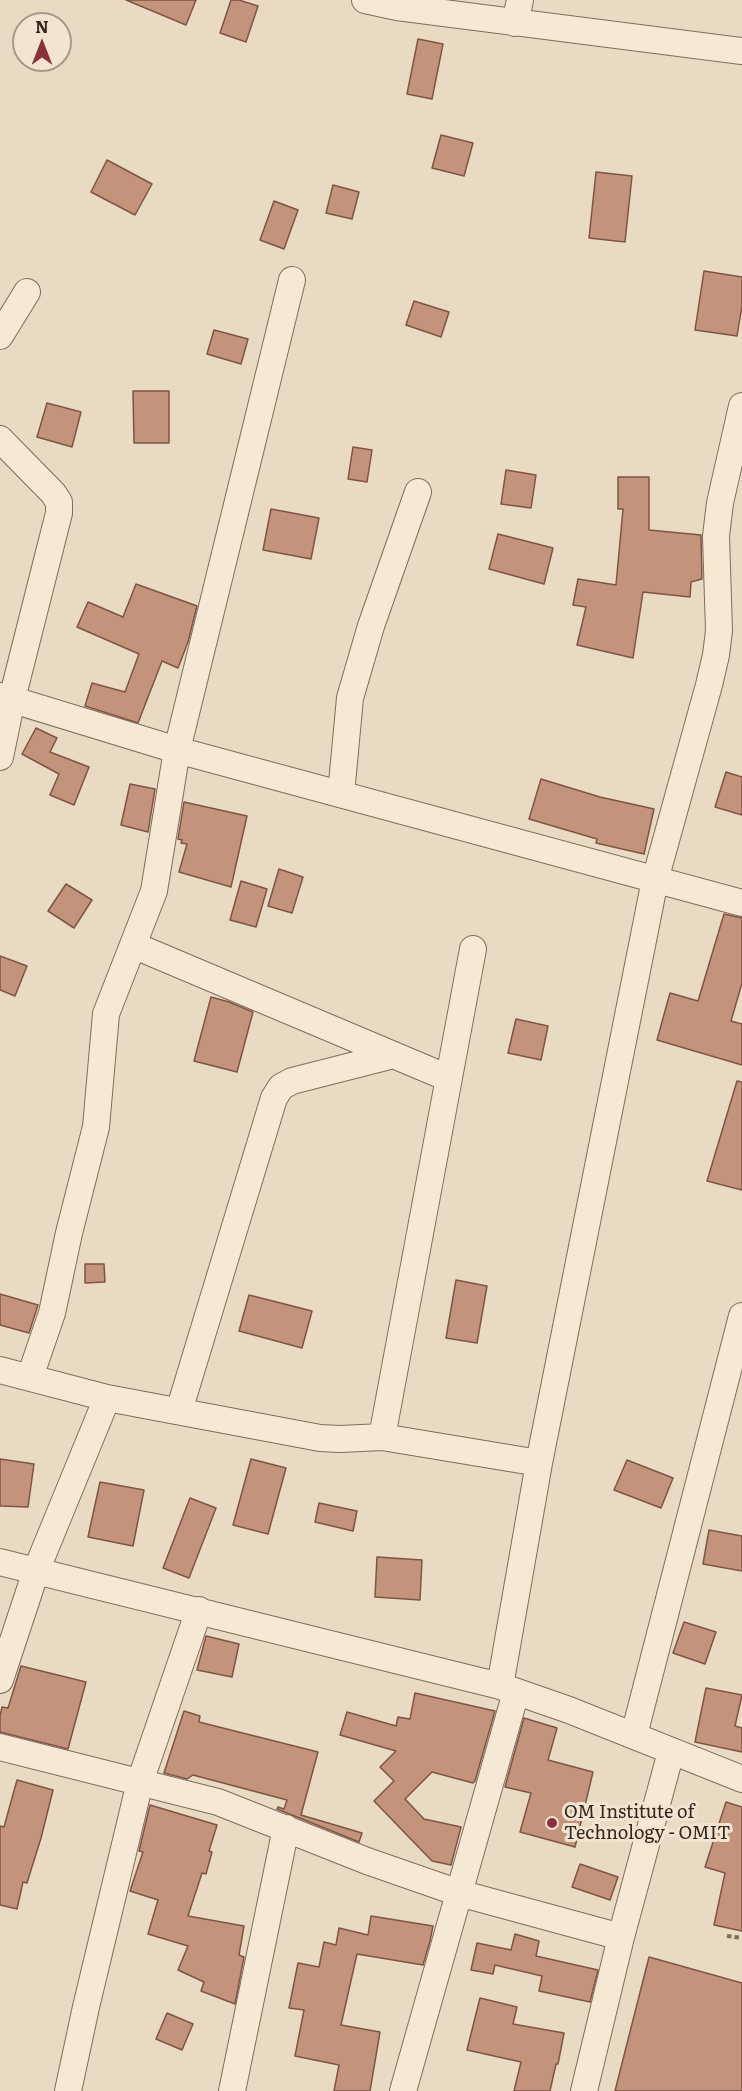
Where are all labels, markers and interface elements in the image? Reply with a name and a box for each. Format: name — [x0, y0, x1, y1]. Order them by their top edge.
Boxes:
north arrow — [12, 12, 72, 72]
text: N — [35, 14, 49, 38]
place label: OM Institute of Technology - OMIT — [564, 1802, 730, 1844]
marker: OM Institute of Technology - OMIT — [545, 1816, 559, 1830]

